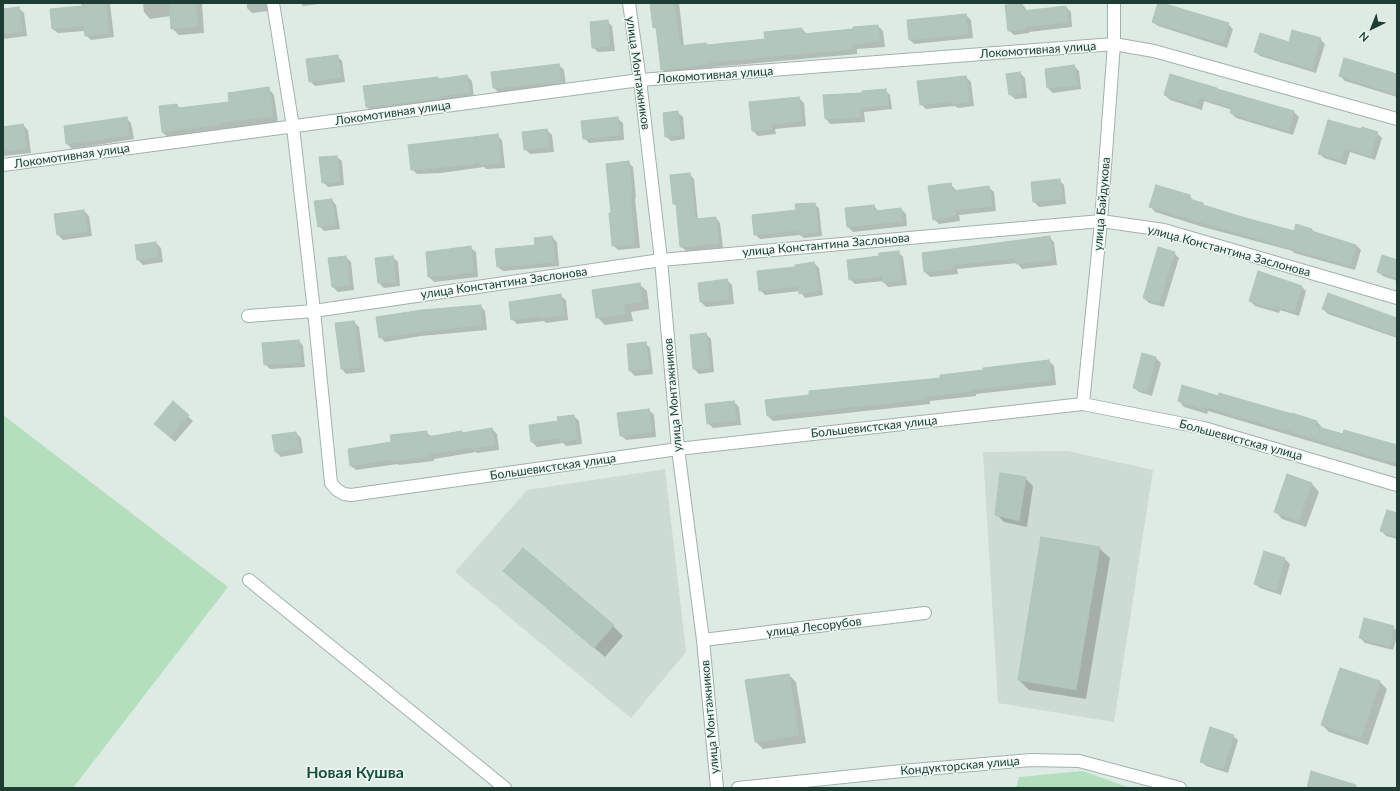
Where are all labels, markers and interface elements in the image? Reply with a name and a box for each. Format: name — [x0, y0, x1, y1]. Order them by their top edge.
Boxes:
north arrow — [1352, 8, 1392, 48]
street label: улица Монтажников — [623, 15, 653, 131]
text: N — [1356, 30, 1371, 45]
street label: Локомотивная улица — [979, 39, 1097, 61]
street label: Локомотивная улица — [656, 64, 774, 86]
street label: Локомотивная улица — [334, 98, 452, 128]
street label: Локомотивная улица — [13, 141, 131, 171]
street label: улица Байдукова — [1091, 156, 1113, 252]
street label: улица Константина Заслонова — [1146, 222, 1312, 280]
street label: улица Константина Заслонова — [742, 231, 910, 259]
street label: улица Константина Заслонова — [420, 264, 588, 302]
street label: улица Монтажников — [661, 337, 685, 453]
street label: Большевистская улица — [810, 413, 938, 441]
street label: Большевистская улица — [1178, 417, 1304, 463]
street label: Большевистская улица — [489, 451, 617, 483]
street label: улица Лесорубов — [766, 614, 862, 640]
street label: улица Монтажников — [698, 659, 722, 775]
street label: Кондукторская улица — [900, 754, 1020, 778]
district label: Новая Кушва — [306, 763, 404, 783]

